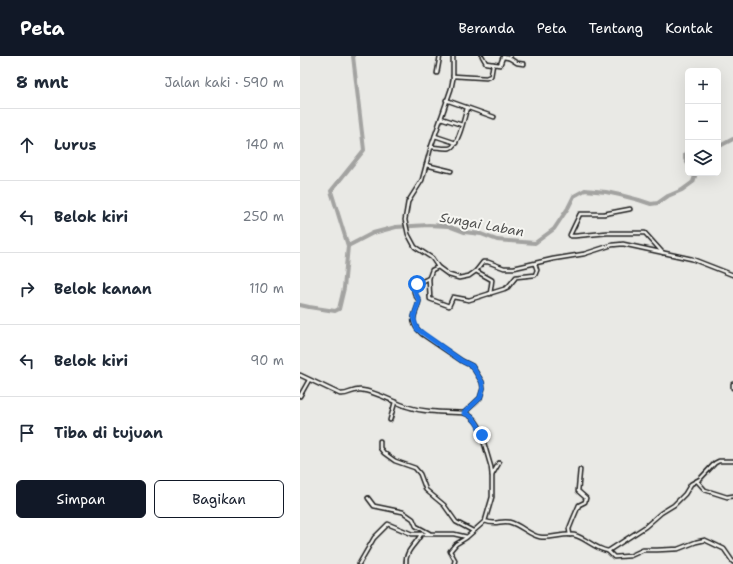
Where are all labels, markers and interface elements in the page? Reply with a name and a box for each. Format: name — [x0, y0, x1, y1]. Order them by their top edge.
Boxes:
text: Peta — [20, 16, 65, 41]
text: Beranda — [458, 19, 515, 37]
text: Peta — [537, 19, 567, 37]
text: Tentang — [589, 19, 643, 37]
text: Kontak — [665, 19, 713, 37]
map controls — [685, 68, 721, 176]
button: + — [685, 68, 721, 104]
text: 8 mnt — [16, 71, 69, 93]
text: Jalan kaki · 590 m — [164, 74, 284, 91]
button: − — [685, 104, 721, 140]
icon: ahead — [16, 134, 38, 156]
text: Lurus — [54, 135, 96, 155]
text: 140 m — [245, 136, 284, 153]
button: layers — [685, 140, 721, 176]
icon: left — [16, 206, 38, 228]
text: Belok kiri — [54, 207, 128, 227]
text: 250 m — [243, 208, 284, 225]
water label: Sungai Laban — [438, 209, 525, 240]
route start — [408, 275, 426, 293]
icon: right — [16, 278, 38, 300]
text: Belok kanan — [54, 279, 152, 299]
text: 110 m — [249, 280, 284, 297]
icon: left — [16, 350, 38, 372]
text: Belok kiri — [54, 351, 128, 371]
text: 90 m — [250, 352, 284, 369]
icon: arrive — [16, 422, 38, 444]
text: Tiba di tujuan — [54, 423, 163, 443]
route end — [473, 426, 491, 444]
button: Simpan — [16, 480, 146, 518]
button: Bagikan — [154, 480, 284, 518]

